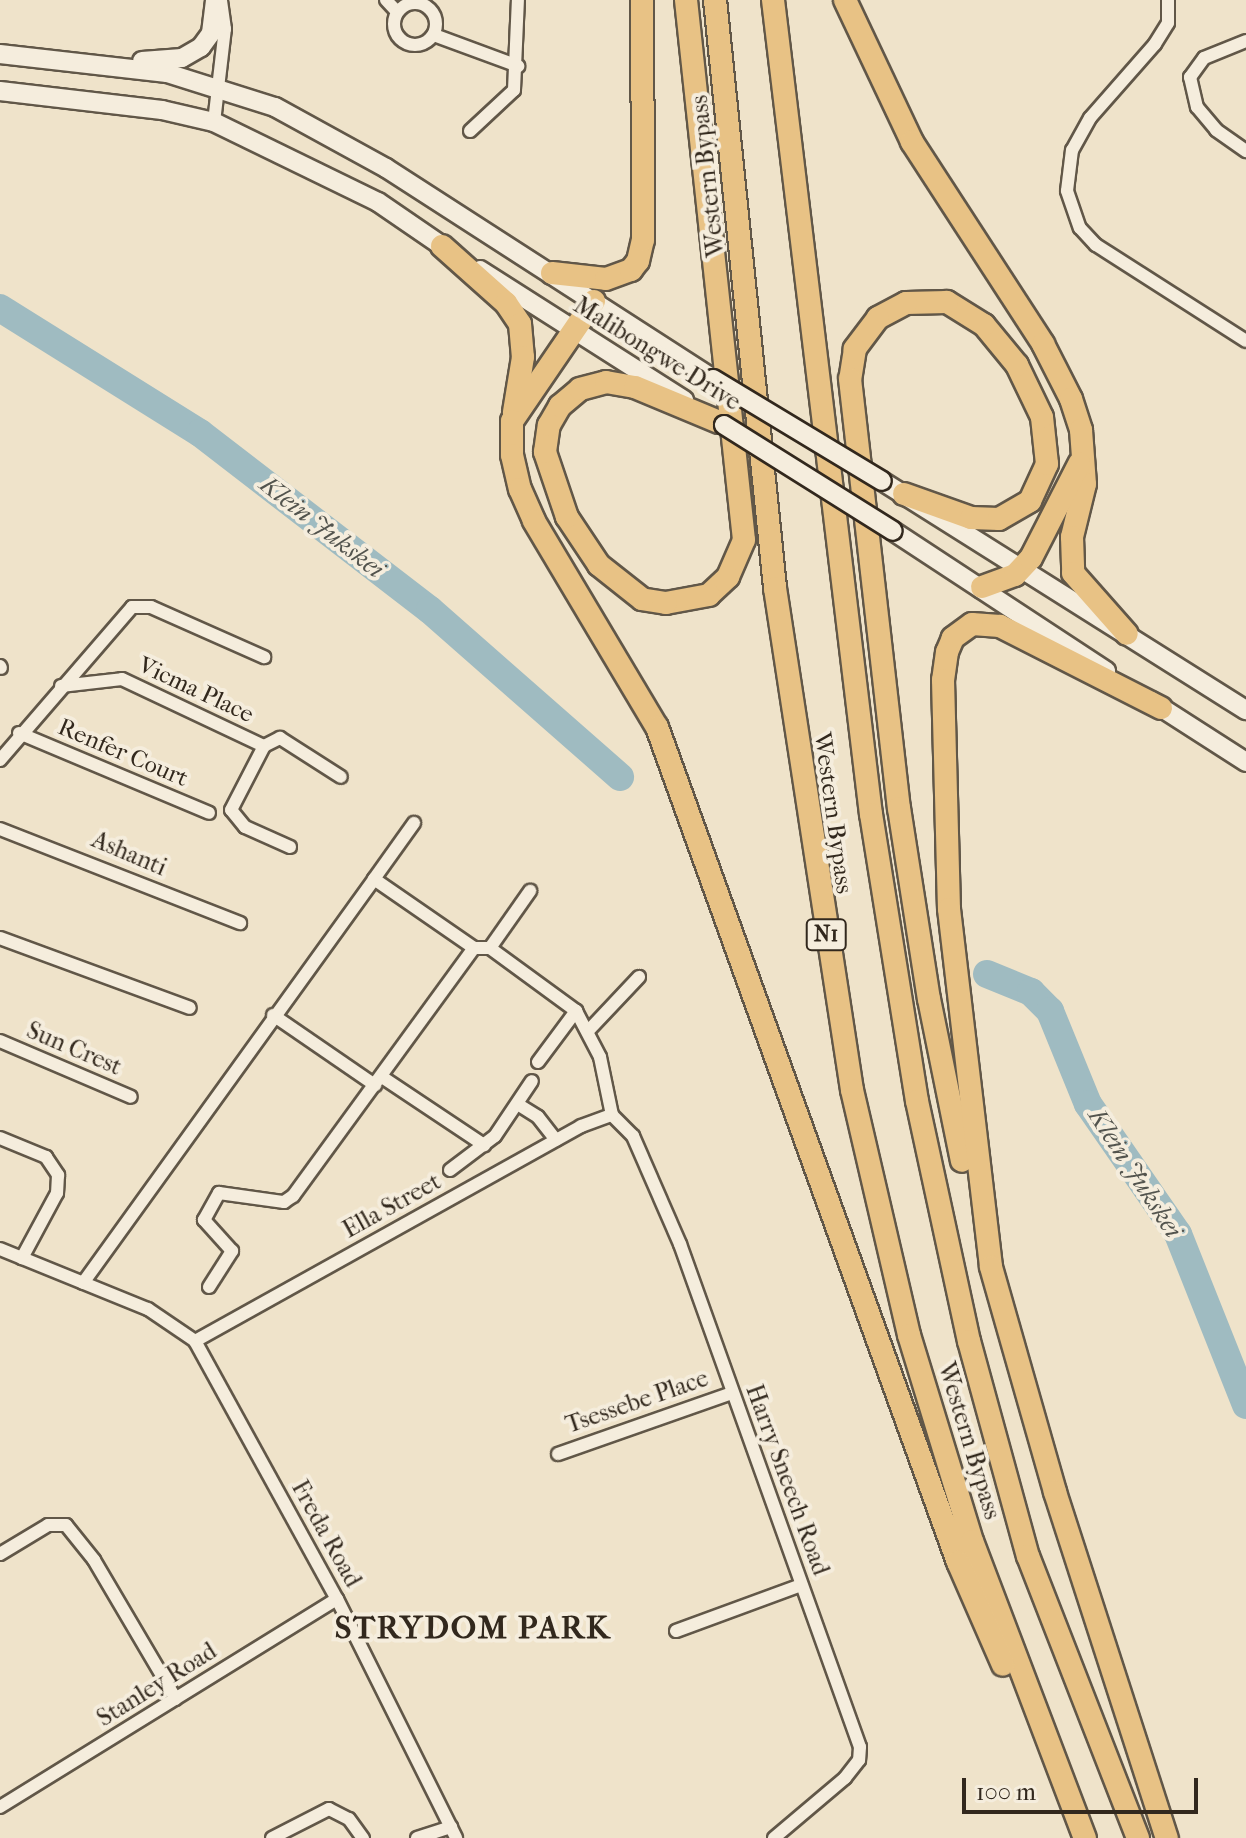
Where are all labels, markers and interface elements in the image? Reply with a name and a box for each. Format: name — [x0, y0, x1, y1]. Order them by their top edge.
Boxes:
street label: Western Bypass — [685, 94, 731, 258]
street label: Malibongwe Drive — [568, 291, 746, 417]
water label: Klein Jukskei — [254, 469, 390, 585]
street label: Vicma Place — [134, 651, 258, 729]
street label: Renfer Court — [54, 713, 192, 793]
street label: Western Bypass — [807, 730, 859, 896]
street label: Ashanti — [87, 825, 171, 883]
road number: N1 — [804, 917, 848, 953]
street label: Sun Crest — [22, 1016, 126, 1082]
water label: Klein Jukskei — [1081, 1102, 1189, 1244]
street label: Ella Street — [338, 1167, 446, 1245]
street label: Western Bypass — [931, 1359, 1007, 1523]
street label: Tsessebe Place — [562, 1364, 712, 1440]
street label: Harry Sneech Road — [739, 1381, 835, 1579]
street label: Freda Road — [285, 1476, 367, 1592]
district label: STRYDOM PARK — [335, 1609, 611, 1647]
street label: Stanley Road — [92, 1637, 222, 1733]
scale bar — [966, 1762, 1202, 1812]
text: 100 m — [976, 1778, 1036, 1806]

